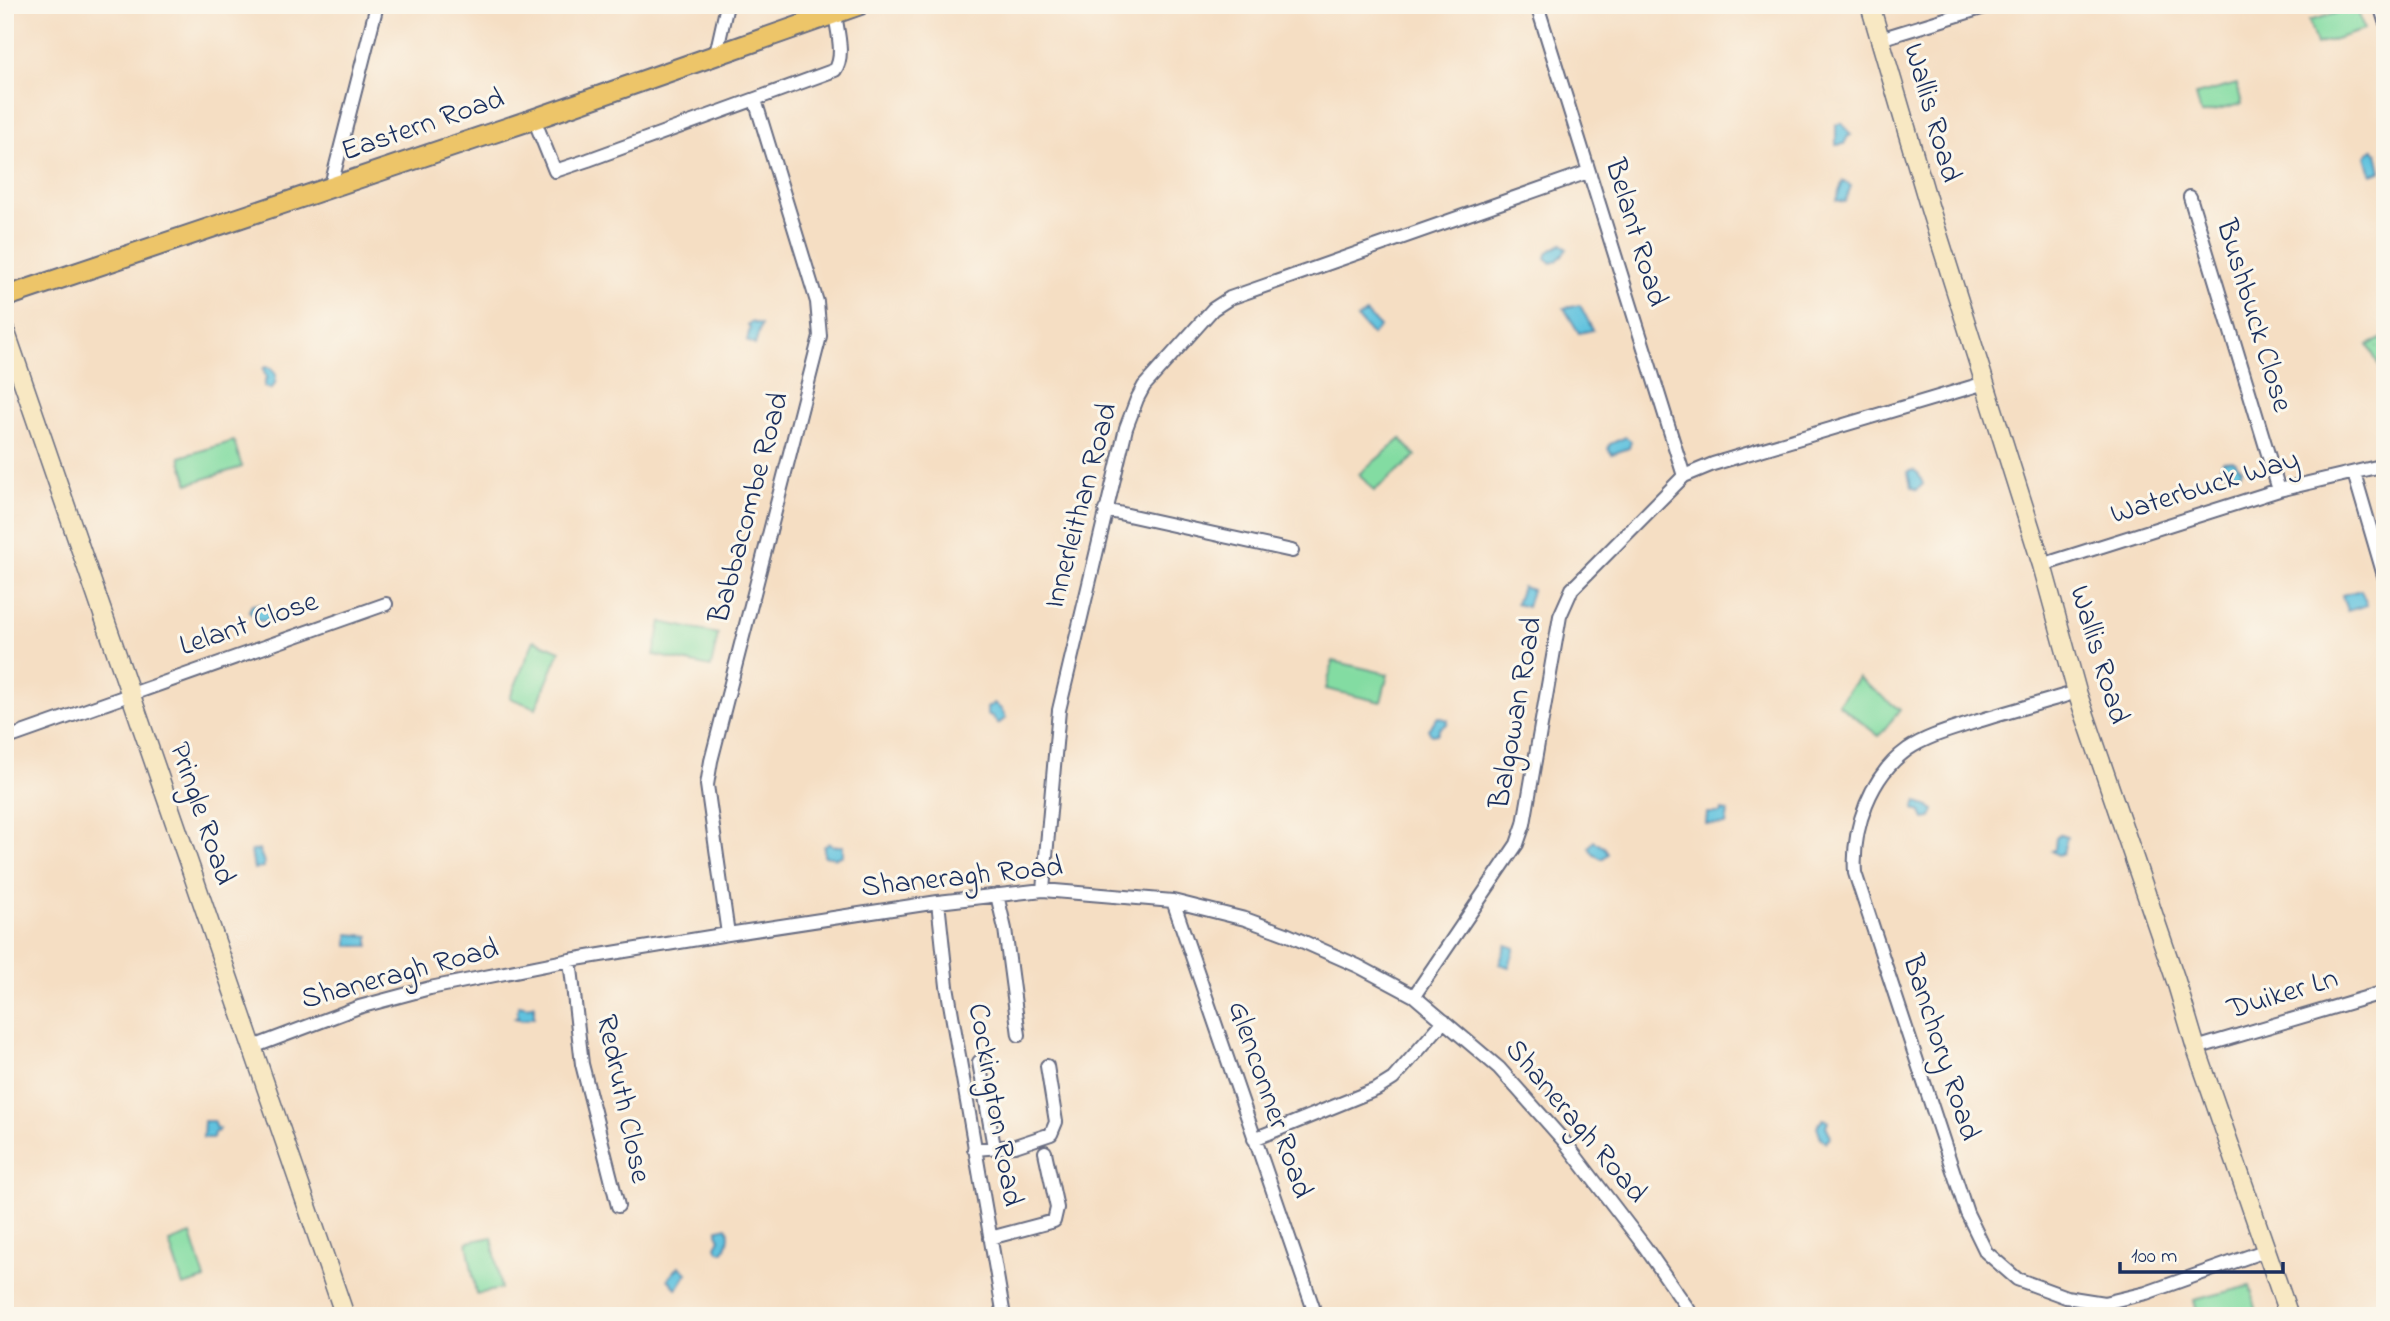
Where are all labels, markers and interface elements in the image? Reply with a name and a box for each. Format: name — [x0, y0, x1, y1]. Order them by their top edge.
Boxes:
street label: Wallis Road — [1890, 38, 1972, 188]
street label: Eastern Road — [335, 77, 511, 174]
street label: Belant Road — [1591, 153, 1678, 312]
street label: Bushbuck Close — [2203, 213, 2303, 418]
street label: Babbacombe Road — [698, 387, 802, 629]
street label: Innerleithan Road — [1033, 398, 1131, 614]
street label: Waterbuck Way — [2105, 438, 2305, 538]
street label: Wallis Road — [2056, 580, 2140, 730]
street label: Lelant Close — [174, 581, 325, 669]
street label: Balgowan Road — [1478, 614, 1556, 813]
street label: Pringle Road — [156, 737, 246, 892]
street label: Shaneragh Road — [859, 846, 1065, 910]
street label: Shaneragh Road — [296, 927, 504, 1022]
street label: Banchory Road — [1889, 948, 1991, 1147]
street label: Duiker Ln — [2221, 957, 2344, 1033]
street label: Glenconner Road — [1215, 995, 1323, 1205]
street label: Cockington Road — [954, 1000, 1034, 1210]
street label: Redruth Close — [583, 1011, 661, 1188]
street label: Shaneragh Road — [1493, 1030, 1657, 1214]
scale bar — [2120, 1230, 2283, 1274]
text: 100 m — [2131, 1242, 2177, 1272]

